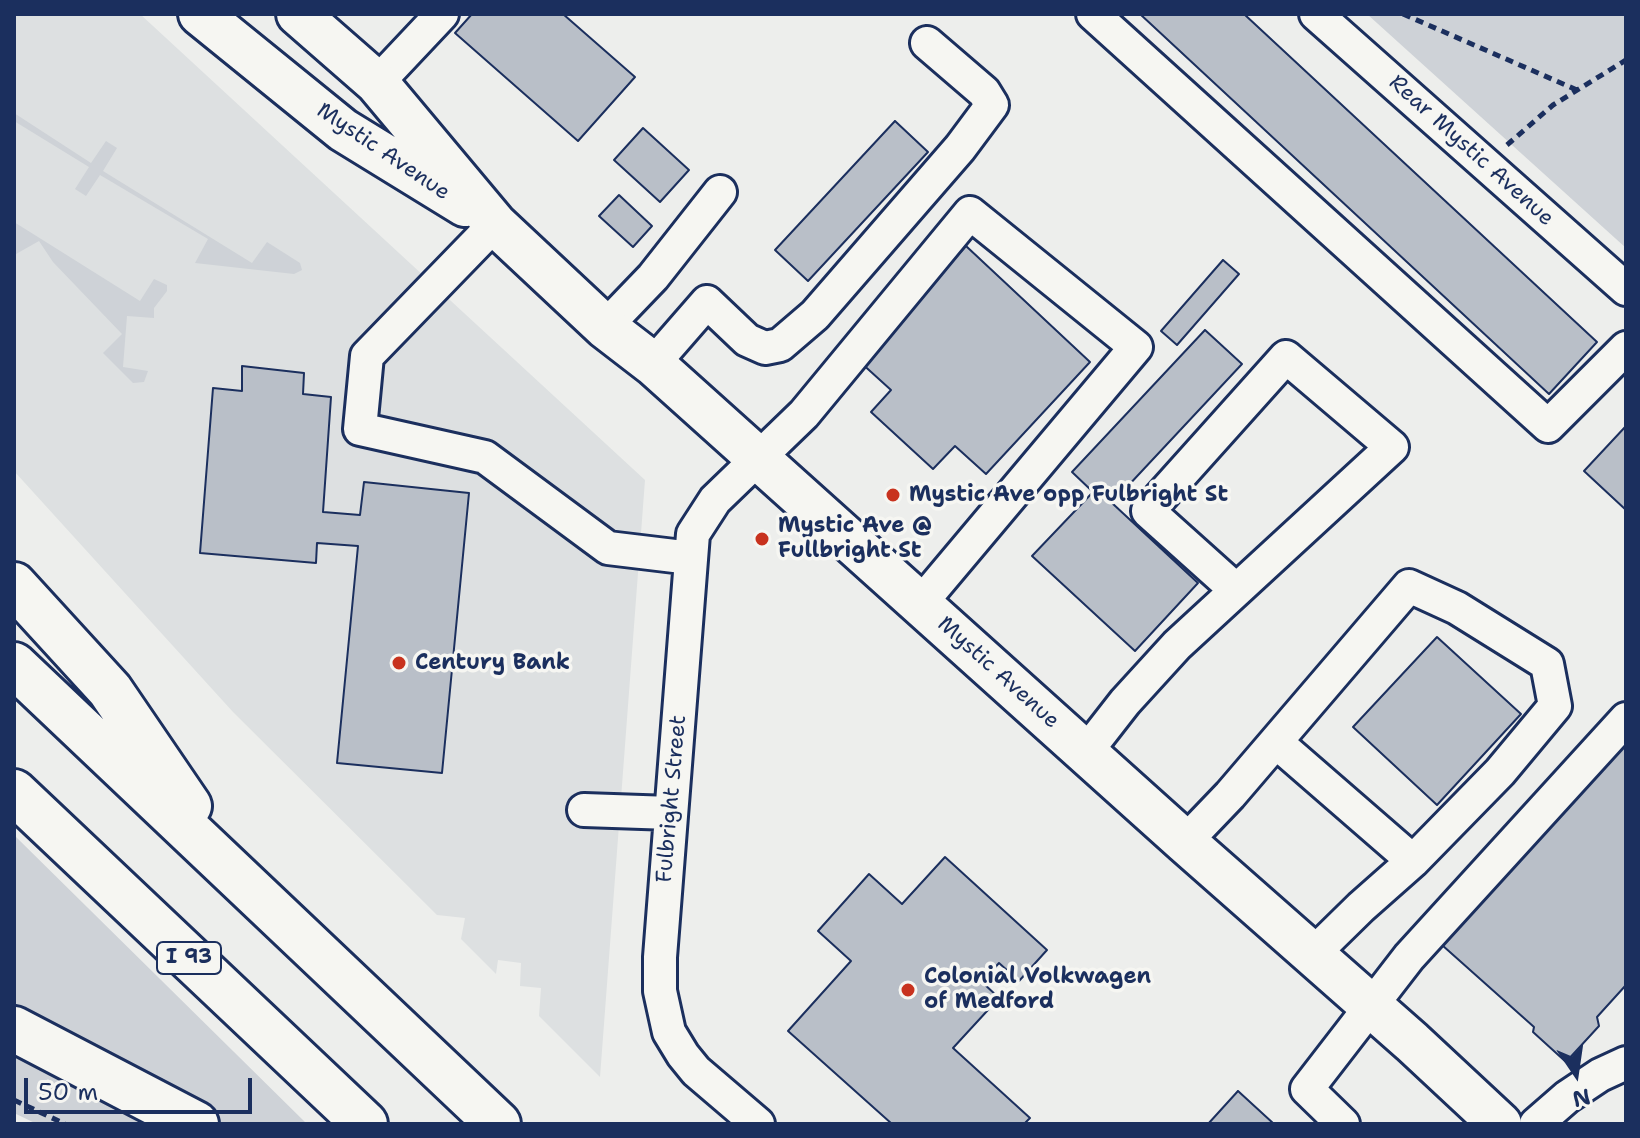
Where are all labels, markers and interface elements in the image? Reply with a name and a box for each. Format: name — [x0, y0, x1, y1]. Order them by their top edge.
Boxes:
street label: Rear Mystic Avenue — [1383, 70, 1559, 232]
street label: Mystic Avenue — [311, 98, 455, 206]
place label: Mystic Ave opp Fulbright St — [909, 482, 1228, 508]
marker: Mystic Ave opp Fulbright St — [884, 486, 902, 504]
place label: Mystic Ave @ Fullbright St — [778, 513, 932, 564]
marker: Mystic Ave @ Fullbright St — [753, 530, 771, 548]
street label: Mystic Avenue — [932, 611, 1064, 735]
place label: Century Bank — [415, 650, 570, 676]
marker: Century Bank — [390, 654, 408, 672]
street label: Fulbright Street — [652, 714, 692, 884]
road number: I 93 — [157, 942, 221, 974]
place label: Colonial Volkwagen of Medford — [924, 964, 1151, 1016]
marker: Colonial Volkwagen of Medford — [899, 981, 917, 999]
north arrow — [1536, 1034, 1616, 1114]
scale bar — [28, 1062, 256, 1112]
text: 50 m — [38, 1076, 98, 1108]
text: N — [1570, 1082, 1593, 1114]

